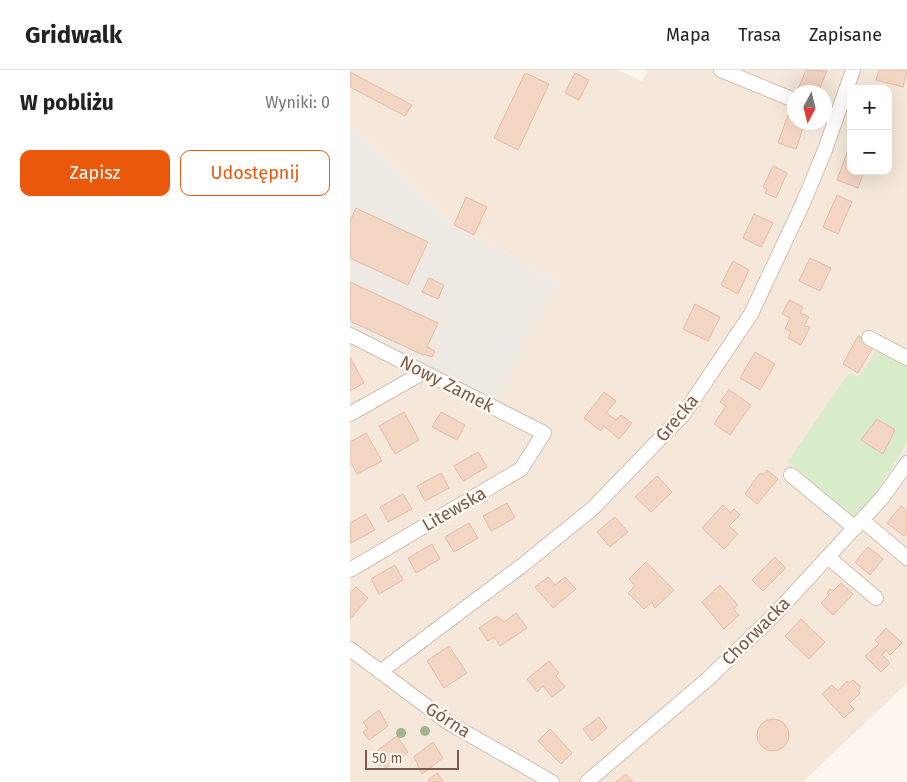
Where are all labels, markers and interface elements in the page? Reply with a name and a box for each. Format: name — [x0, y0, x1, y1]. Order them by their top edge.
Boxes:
text: Gridwalk — [25, 21, 122, 49]
text: Mapa — [666, 24, 710, 46]
text: Trasa — [738, 24, 781, 46]
text: Zapisane — [809, 24, 882, 46]
north arrow — [787, 85, 832, 130]
map controls — [847, 85, 892, 175]
button: + — [847, 85, 892, 130]
text: W pobliżu — [20, 90, 114, 116]
text: Wyniki: 0 — [265, 93, 330, 112]
button: − — [847, 130, 892, 175]
button: Zapisz — [20, 150, 170, 196]
button: Udostępnij — [180, 150, 330, 196]
street label: Nowy Zamek — [396, 351, 498, 417]
street label: Grecka — [651, 390, 703, 446]
street label: Litewska — [418, 482, 490, 536]
street label: Chorwacka — [717, 592, 795, 670]
street label: Górna — [421, 697, 475, 743]
scale bar — [365, 747, 459, 770]
text: 50 m — [372, 750, 403, 767]

